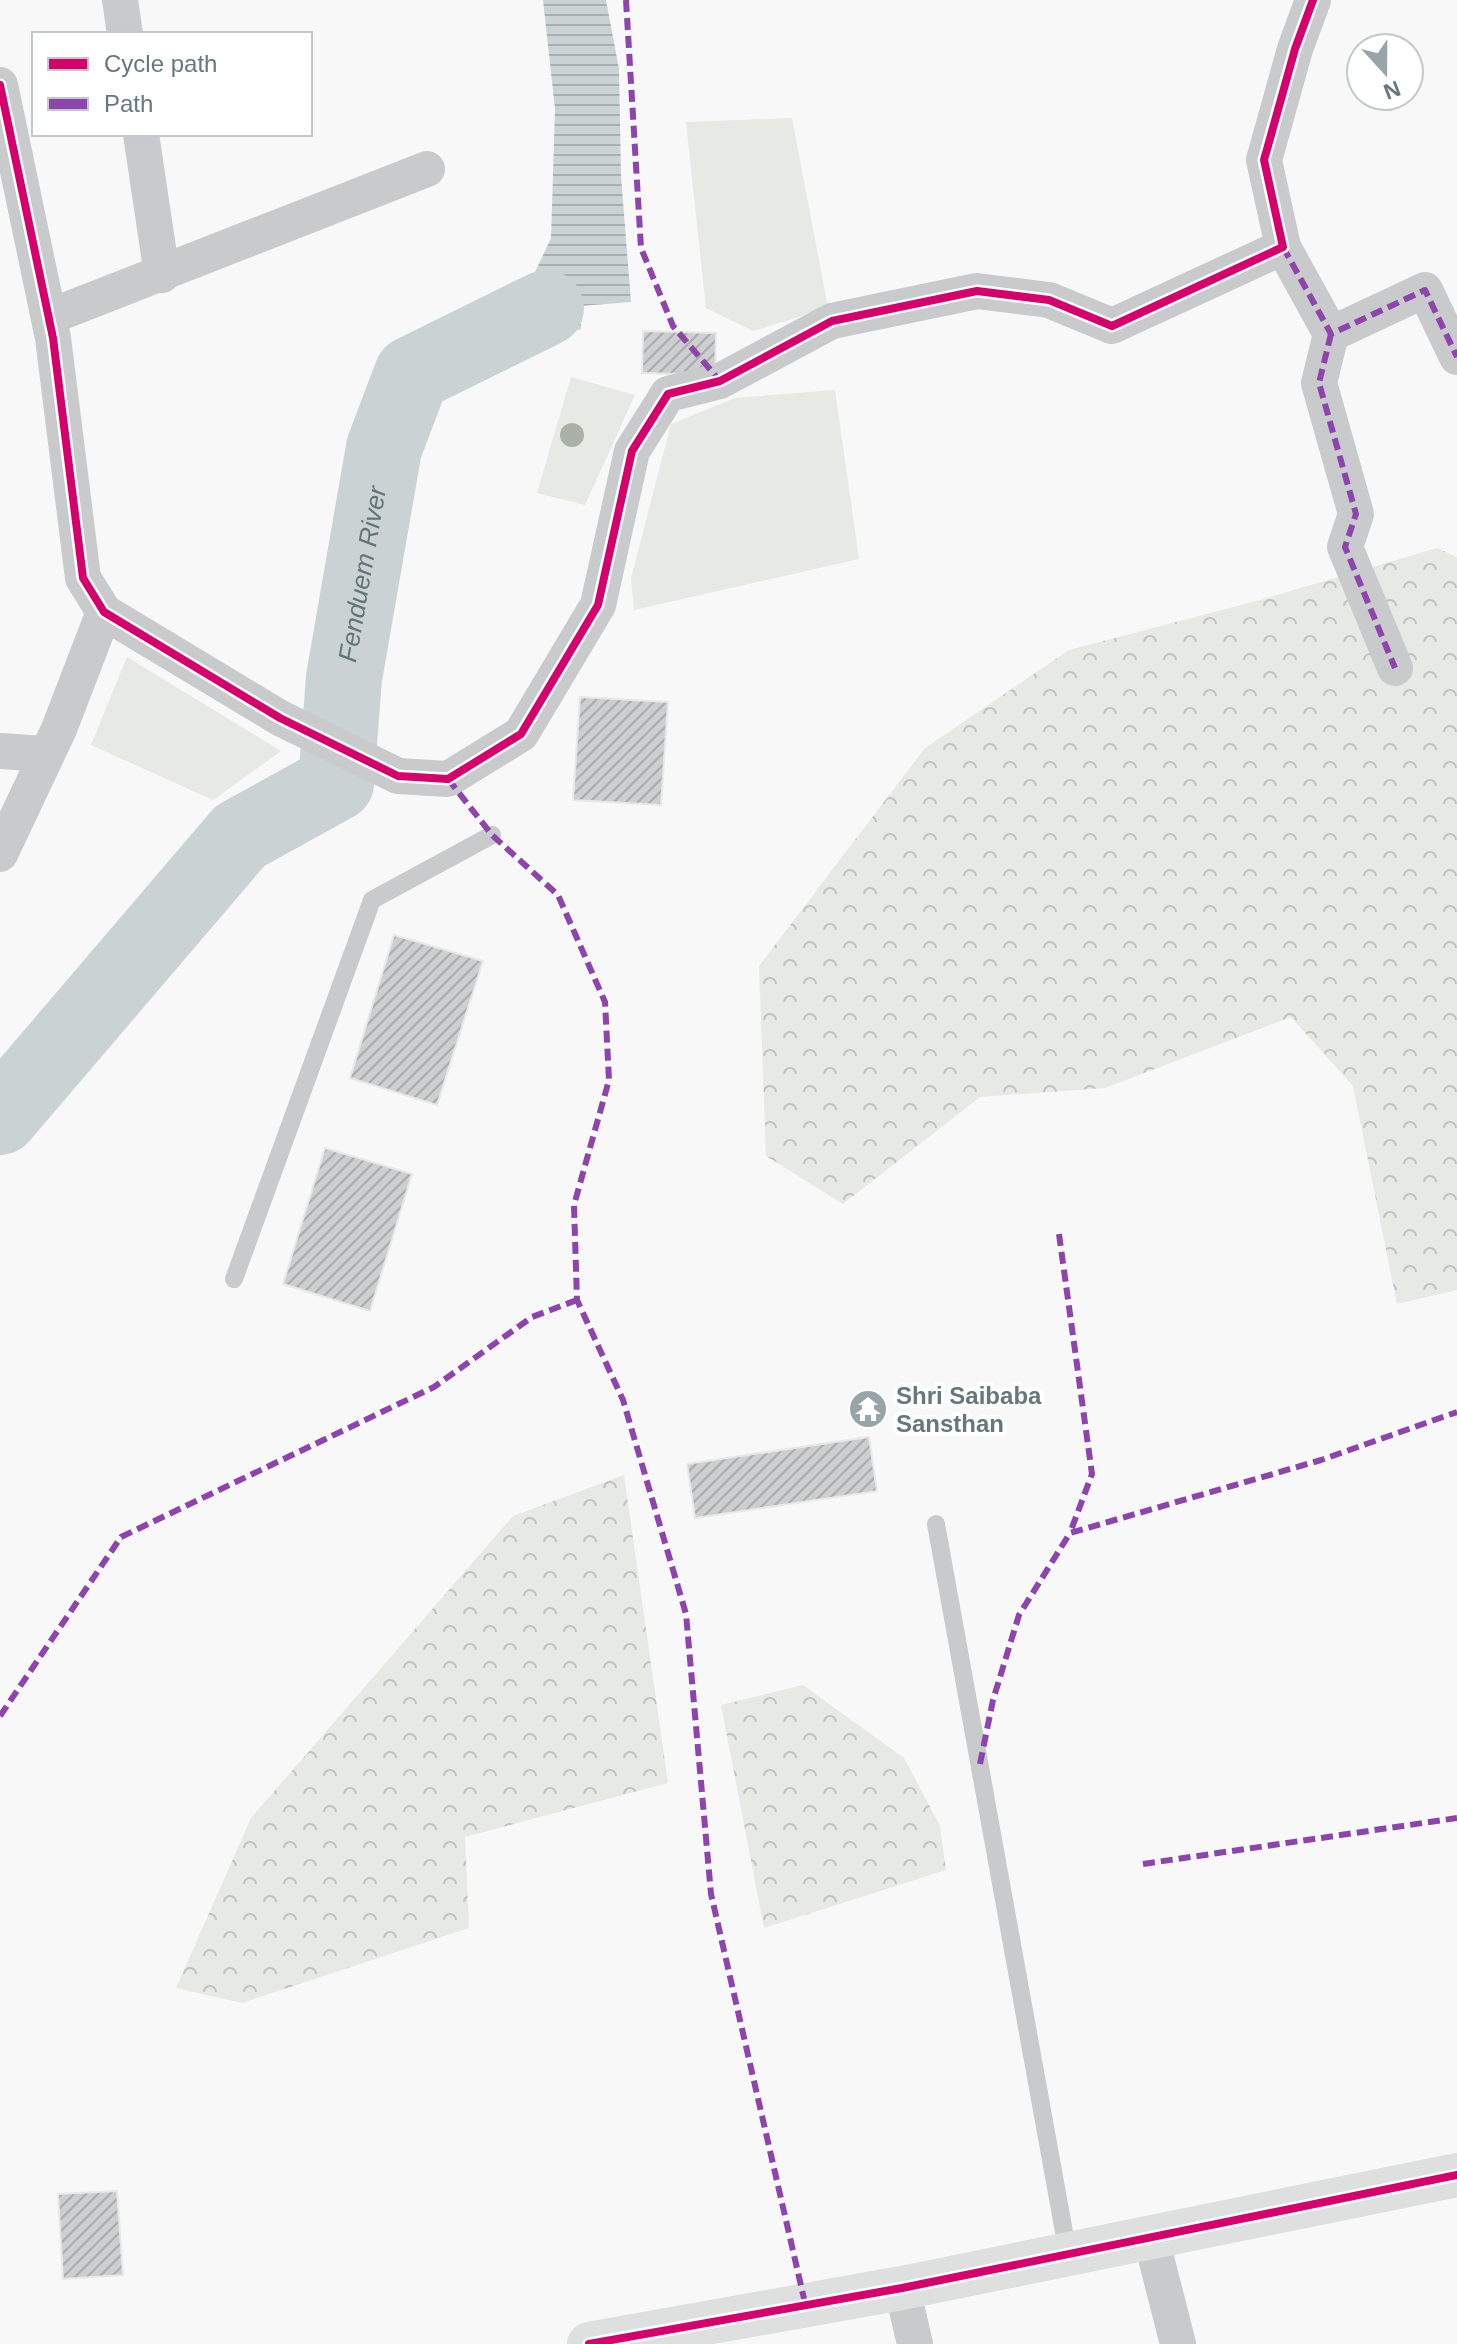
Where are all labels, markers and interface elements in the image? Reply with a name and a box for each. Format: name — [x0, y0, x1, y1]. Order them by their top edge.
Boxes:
legend — [32, 32, 312, 136]
north arrow — [1345, 32, 1425, 112]
text: Cycle path — [104, 50, 217, 77]
text: N — [1380, 76, 1404, 105]
text: Path — [104, 90, 153, 117]
water label: Fenduem River — [332, 483, 392, 664]
place label: Shri Saibaba Sansthan — [896, 1382, 1042, 1437]
temple icon: Shri Saibaba Sansthan — [847, 1388, 889, 1430]

